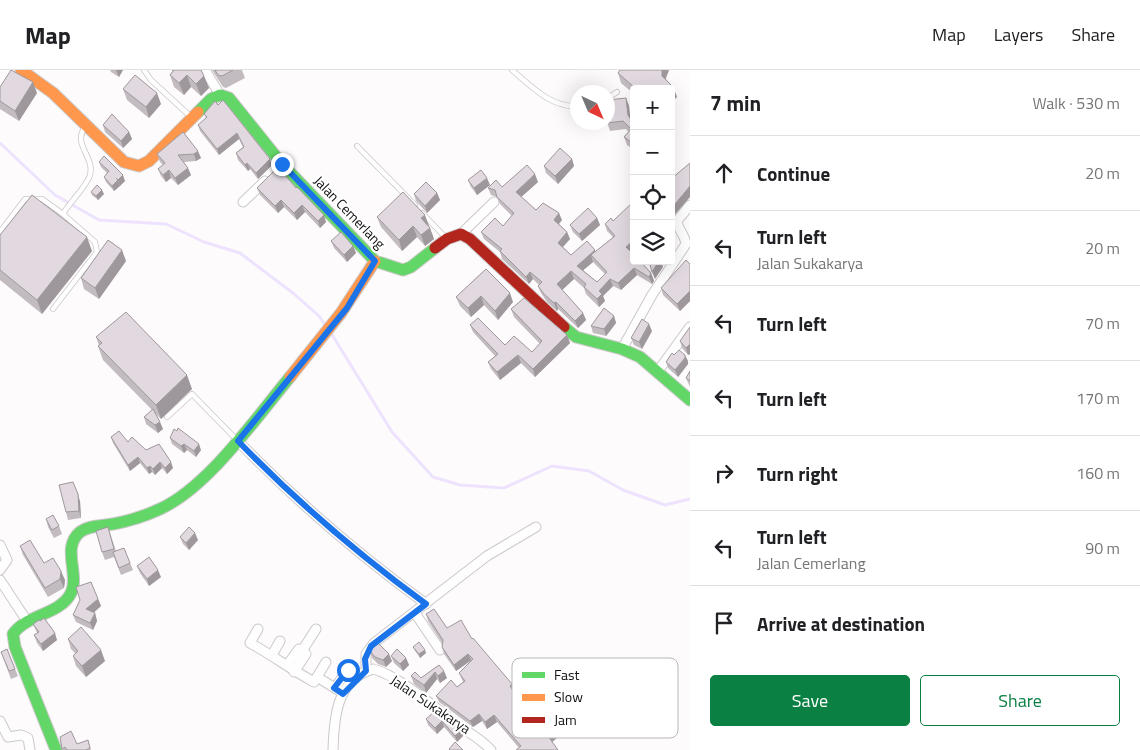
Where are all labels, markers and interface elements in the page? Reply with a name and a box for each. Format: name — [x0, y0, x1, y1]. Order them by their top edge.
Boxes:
text: Map — [25, 17, 71, 53]
text: Map — [932, 21, 966, 48]
text: Layers — [994, 21, 1043, 48]
text: Share — [1071, 21, 1115, 48]
north arrow — [570, 85, 615, 130]
map controls — [630, 85, 675, 265]
button: + — [630, 85, 675, 130]
text: 7 min — [710, 87, 761, 119]
text: Walk · 530 m — [1032, 91, 1120, 115]
button: − — [630, 130, 675, 175]
route end — [271, 153, 294, 176]
icon: ahead — [710, 159, 738, 187]
text: Continue — [757, 159, 830, 188]
text: 20 m — [1085, 161, 1120, 185]
street label: Jalan Cemerlang — [309, 171, 391, 253]
button: locate — [630, 175, 675, 220]
button: layers — [630, 220, 675, 265]
text: Turn left — [757, 222, 827, 251]
icon: left — [710, 234, 738, 262]
text: 20 m — [1085, 236, 1120, 260]
text: Jalan Sukakarya — [757, 251, 863, 275]
icon: left — [710, 309, 738, 337]
text: Turn left — [757, 309, 827, 338]
text: 70 m — [1085, 311, 1120, 335]
icon: left — [710, 384, 738, 412]
text: Turn left — [757, 384, 827, 413]
text: 170 m — [1076, 386, 1120, 410]
icon: right — [710, 459, 738, 487]
text: Turn right — [757, 459, 838, 488]
text: 160 m — [1076, 461, 1120, 485]
text: Turn left — [757, 522, 827, 551]
icon: left — [710, 534, 738, 562]
text: 90 m — [1085, 536, 1120, 560]
text: Jalan Cemerlang — [757, 551, 866, 575]
icon: arrive — [710, 609, 738, 637]
text: Arrive at destination — [757, 609, 925, 638]
legend — [512, 658, 678, 738]
route start — [337, 659, 360, 682]
text: Fast — [554, 664, 579, 685]
street label: Jalan Sukakarya — [387, 669, 475, 739]
button: Save — [710, 675, 910, 726]
button: Share — [920, 675, 1120, 726]
text: Slow — [554, 686, 583, 707]
text: Jam — [554, 709, 577, 730]

